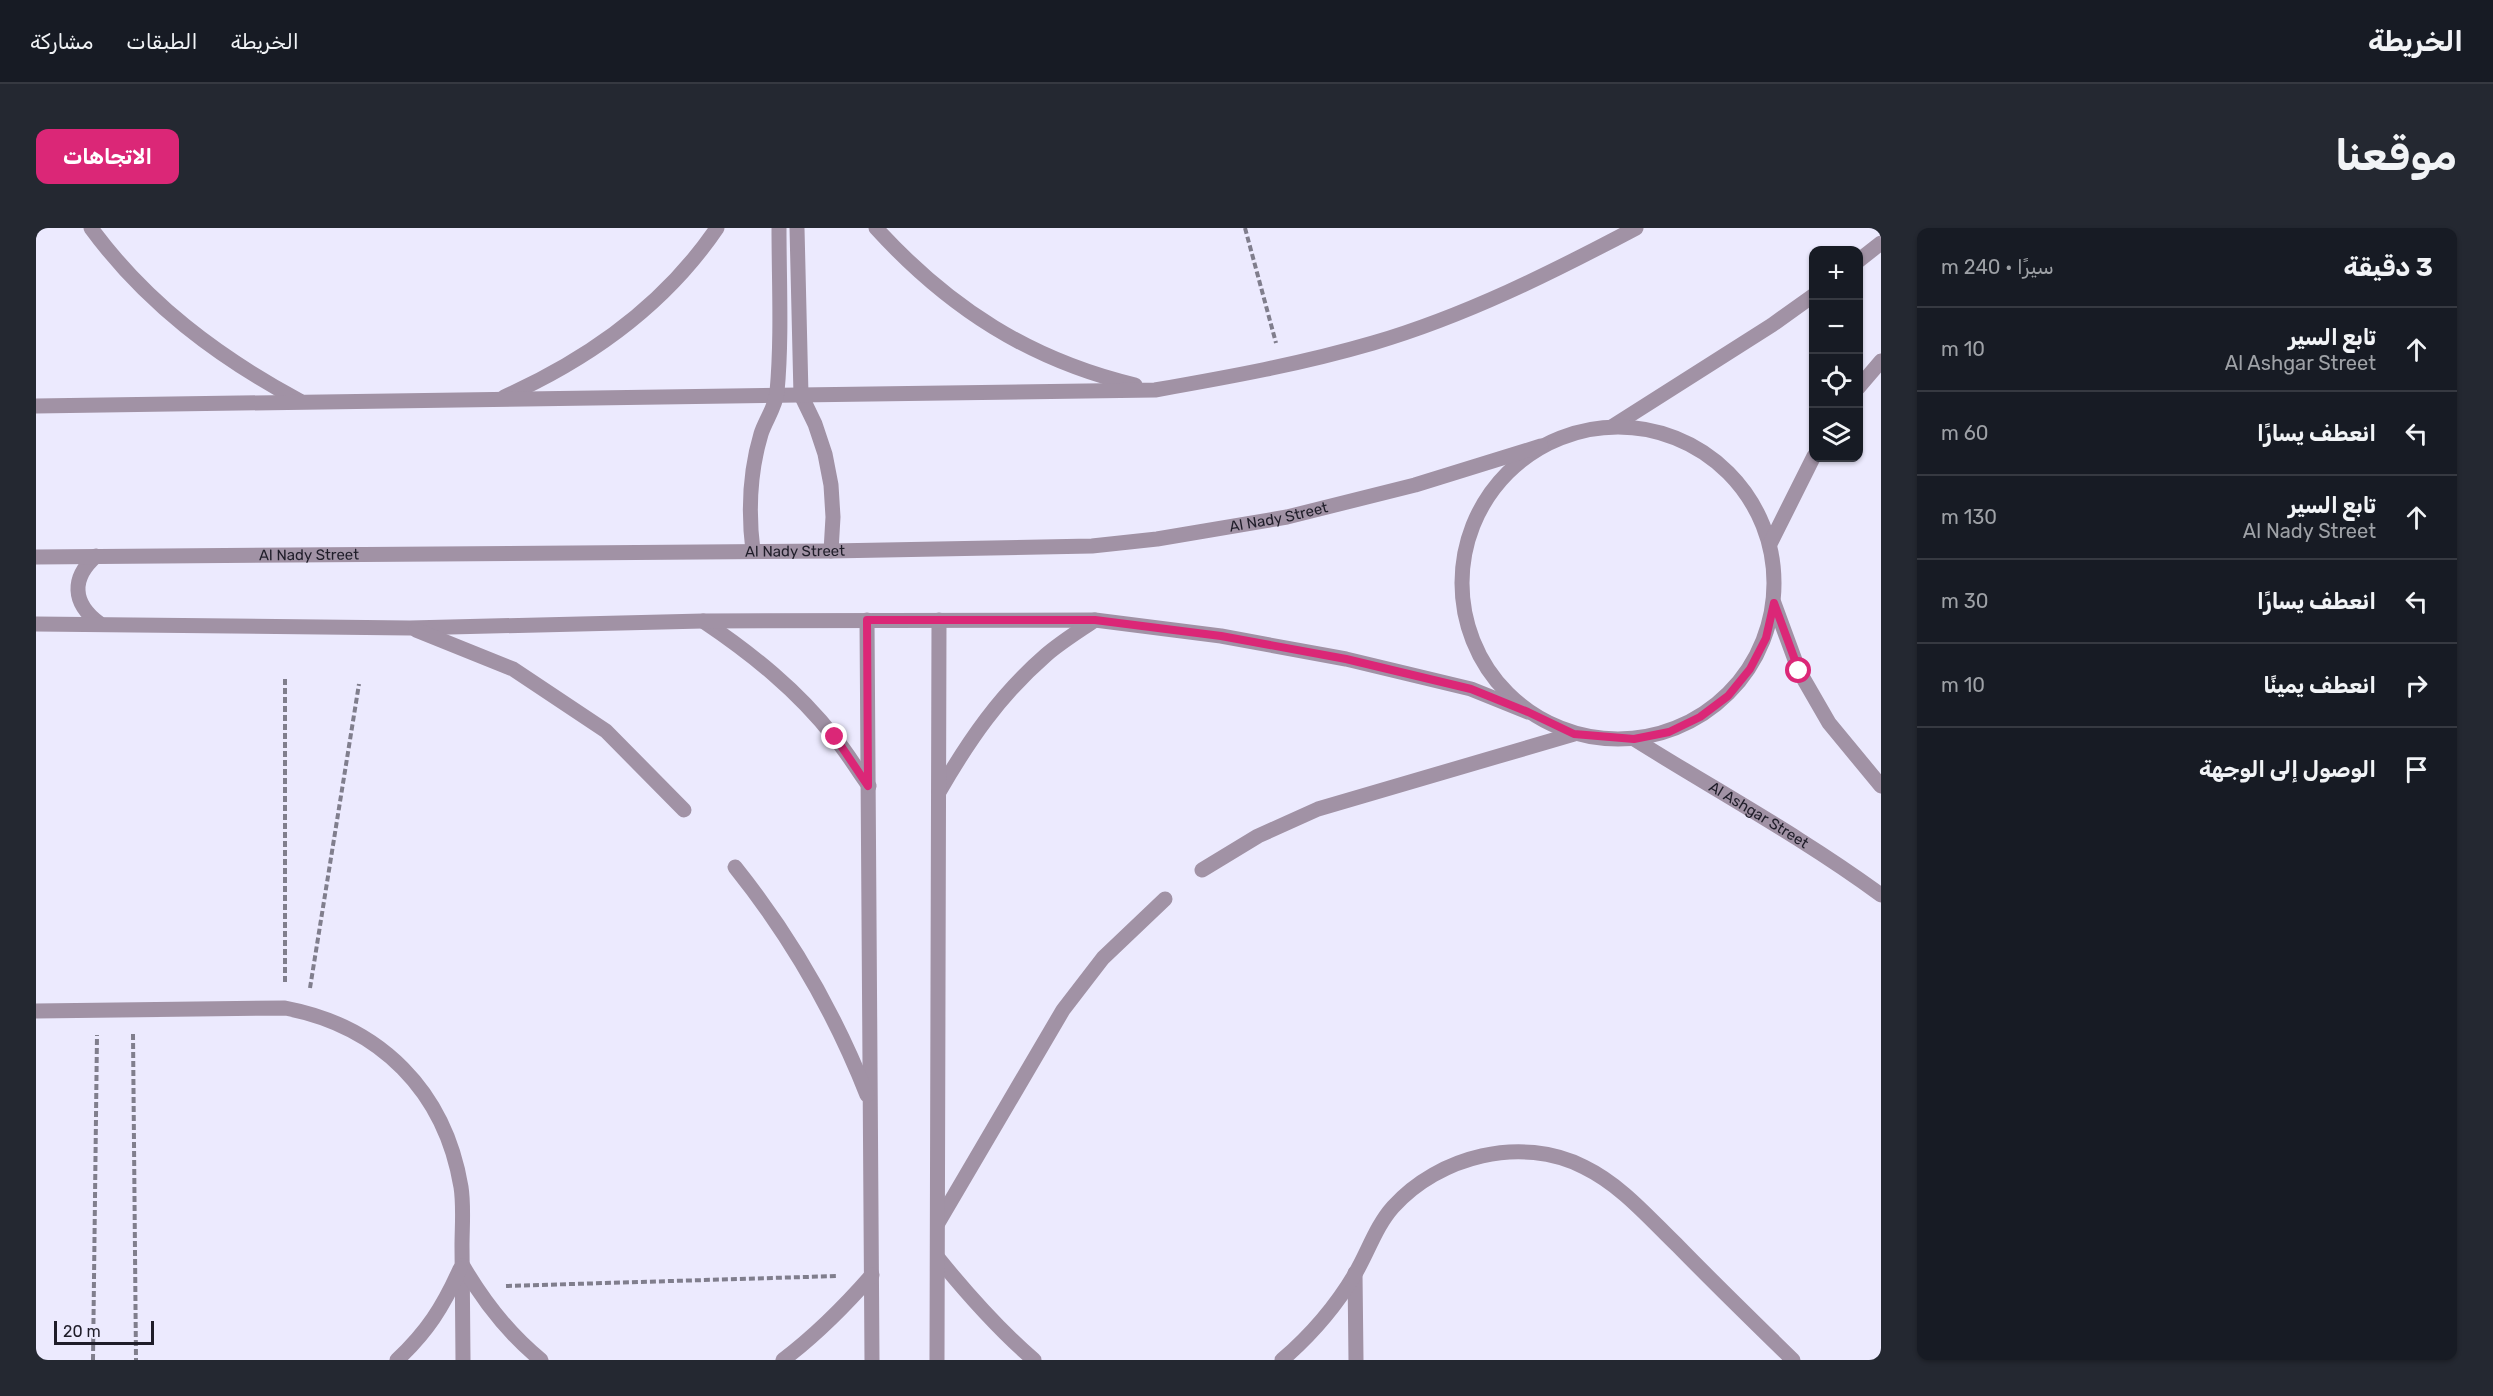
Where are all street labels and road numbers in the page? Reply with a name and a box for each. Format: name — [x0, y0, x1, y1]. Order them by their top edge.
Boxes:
street label: Al Nady Street — [1228, 498, 1330, 536]
street label: Al Nady Street — [745, 542, 845, 561]
street label: Al Nady Street — [259, 546, 359, 564]
street label: Al Ashgar Street — [1706, 778, 1812, 852]

